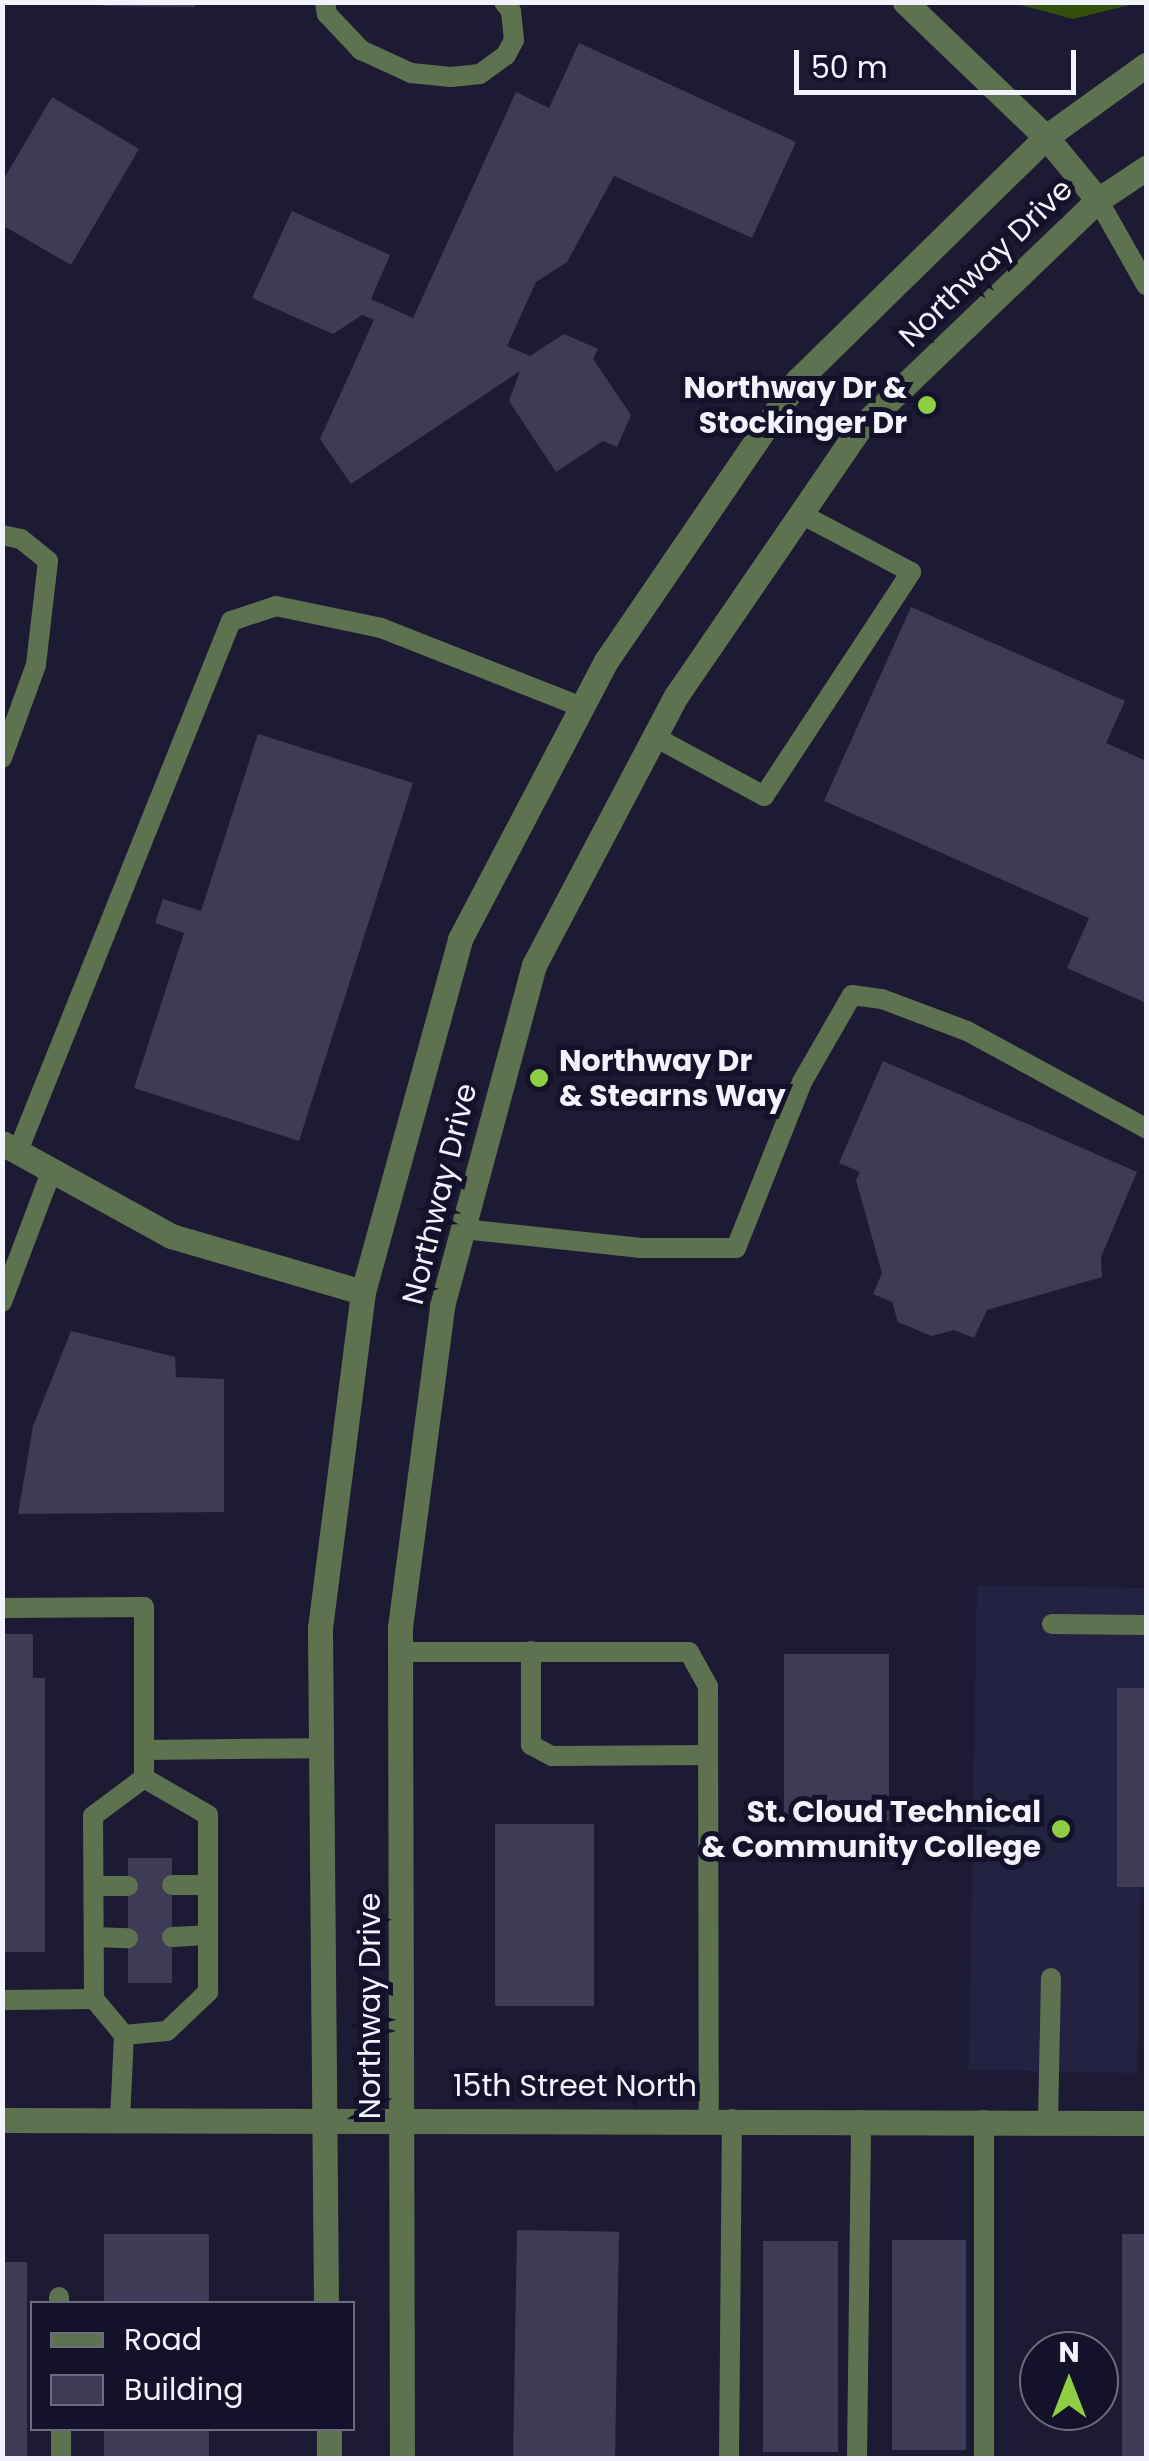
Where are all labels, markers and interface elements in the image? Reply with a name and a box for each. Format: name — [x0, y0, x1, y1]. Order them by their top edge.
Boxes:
scale bar — [799, 30, 1082, 92]
text: 50 m — [811, 46, 888, 89]
street label: Northway Drive — [892, 171, 1080, 355]
place label: Northway Dr & Stockinger Dr — [683, 370, 907, 440]
marker: Northway Dr & Stockinger Dr — [916, 394, 938, 416]
place label: Northway Dr & Stearns Way — [559, 1043, 786, 1114]
marker: Northway Dr & Stearns Way — [528, 1067, 550, 1089]
street label: Northway Drive — [395, 1080, 485, 1308]
place label: St. Cloud Technical & Community College — [701, 1794, 1041, 1864]
marker: St. Cloud Technical & Community College — [1050, 1818, 1072, 1840]
street label: Northway Drive — [352, 1893, 388, 2119]
street label: 15th Street North — [453, 2068, 697, 2104]
legend — [30, 2301, 355, 2431]
text: Road — [124, 2318, 202, 2361]
north arrow — [1019, 2331, 1119, 2431]
text: N — [1058, 2333, 1080, 2372]
text: Building — [124, 2368, 244, 2411]

